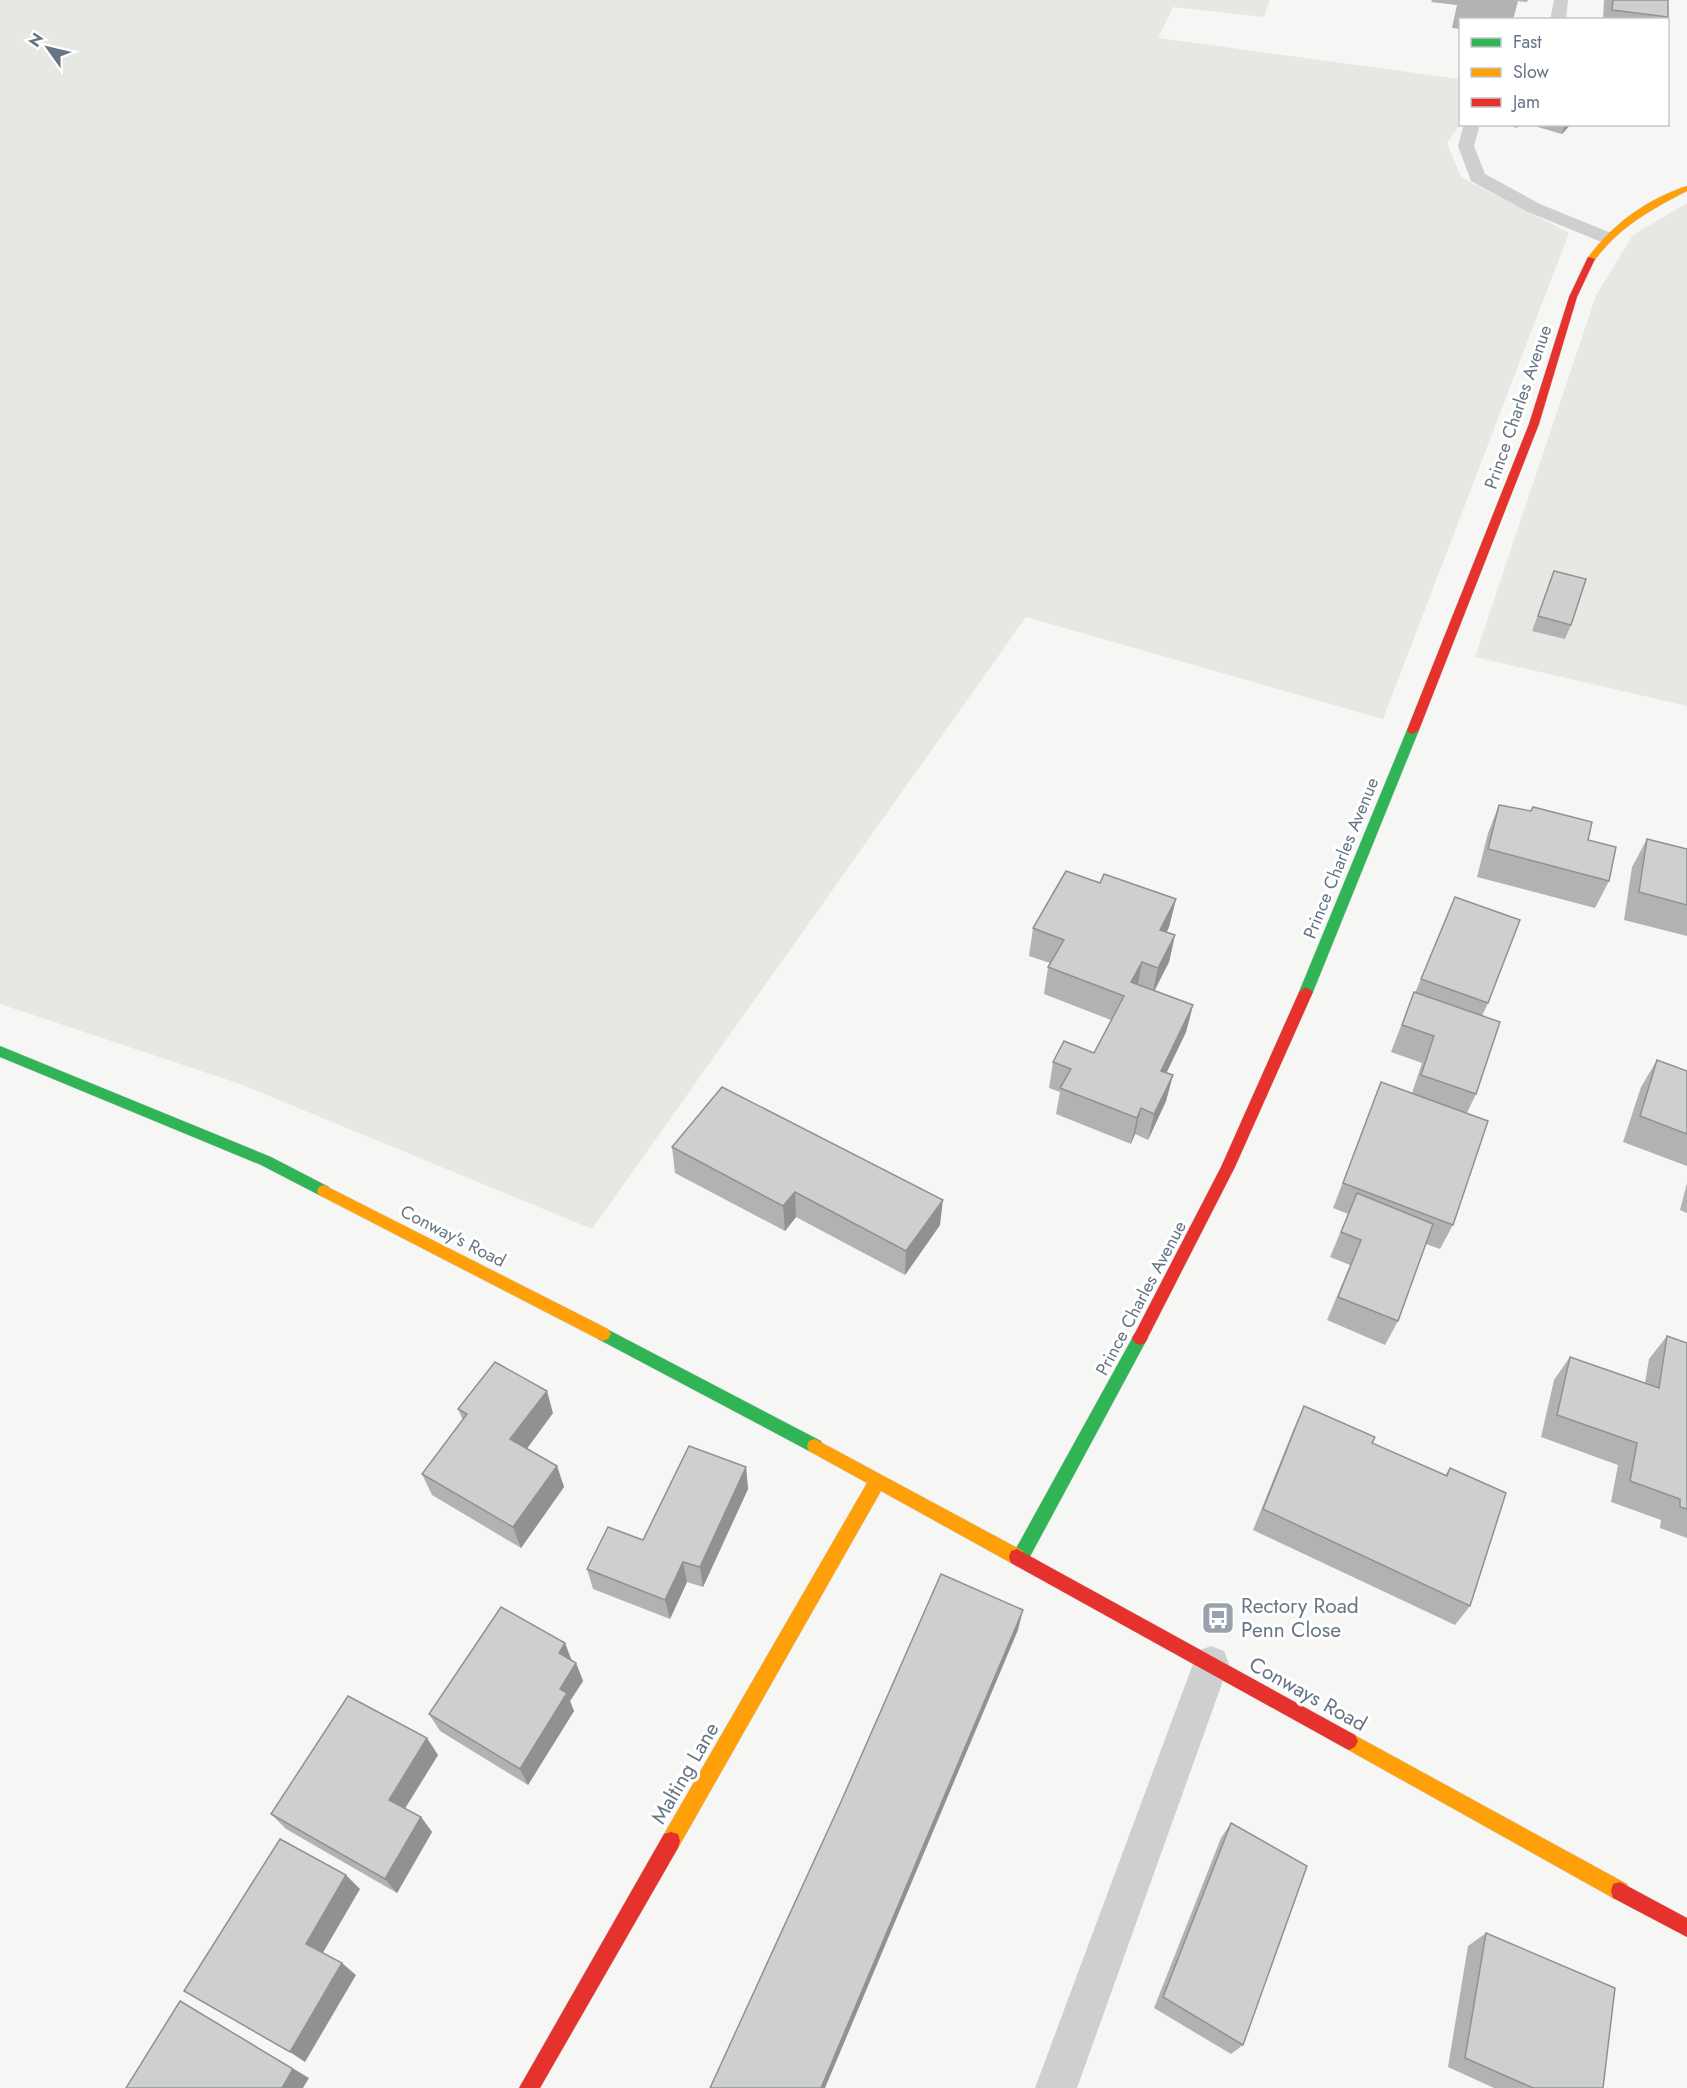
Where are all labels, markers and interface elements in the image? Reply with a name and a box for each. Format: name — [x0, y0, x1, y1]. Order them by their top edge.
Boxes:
north arrow — [18, 18, 78, 78]
legend — [1459, 18, 1669, 126]
text: N — [23, 28, 49, 52]
text: Fast — [1513, 29, 1542, 55]
text: Slow — [1513, 59, 1550, 85]
text: Jam — [1511, 89, 1540, 115]
street label: Prince Charles Avenue — [1478, 322, 1558, 492]
street label: Prince Charles Avenue — [1297, 773, 1385, 943]
street label: Conway's Road — [396, 1198, 510, 1274]
street label: Prince Charles Avenue — [1089, 1216, 1193, 1380]
place label: Rectory Road Penn Close — [1241, 1591, 1359, 1645]
bus stop icon: Rectory Road Penn Close — [1200, 1600, 1236, 1636]
street label: Conways Road — [1244, 1649, 1372, 1739]
street label: Malting Lane — [644, 1716, 726, 1829]

